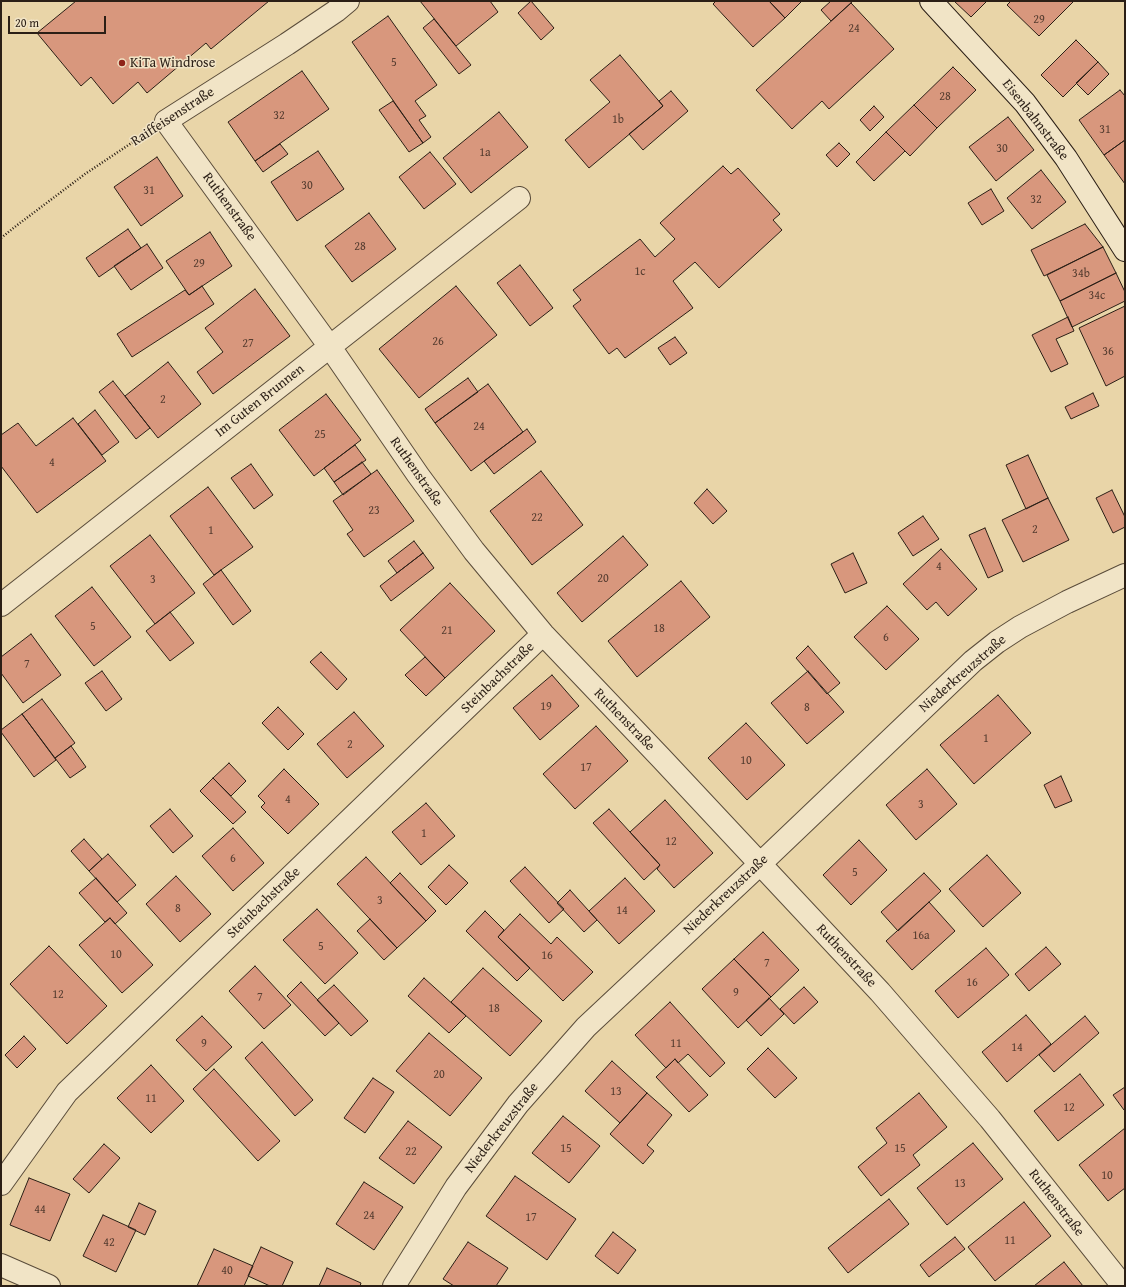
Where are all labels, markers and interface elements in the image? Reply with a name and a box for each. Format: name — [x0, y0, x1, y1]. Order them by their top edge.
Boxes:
scale bar — [10, 8, 108, 34]
house number: 29 — [1033, 13, 1045, 27]
text: 20 m — [15, 14, 39, 31]
house number: 24 — [848, 22, 860, 36]
place label: KiTa Windrose — [130, 55, 215, 71]
house number: 5 — [391, 56, 397, 70]
marker: KiTa Windrose — [117, 58, 127, 68]
street label: Eisenbahnstraße — [998, 76, 1072, 164]
street label: Raiffeisenstraße — [128, 84, 218, 150]
house number: 28 — [939, 90, 951, 104]
house number: 32 — [273, 109, 285, 123]
house number: 1b — [612, 113, 624, 127]
house number: 31 — [1099, 123, 1111, 137]
house number: 30 — [996, 142, 1008, 156]
house number: 1a — [479, 146, 491, 160]
street label: Ruthenstraße — [199, 170, 259, 244]
house number: 30 — [301, 179, 313, 193]
house number: 31 — [143, 184, 155, 198]
house number: 32 — [1030, 193, 1042, 207]
house number: 28 — [354, 240, 366, 254]
house number: 29 — [193, 257, 205, 271]
house number: 1c — [634, 265, 646, 279]
house number: 34b — [1072, 267, 1090, 281]
house number: 34c — [1089, 289, 1105, 303]
house number: 26 — [432, 335, 444, 349]
house number: 27 — [242, 337, 254, 351]
house number: 36 — [1102, 345, 1114, 359]
street label: Im Guten Brunnen — [212, 361, 308, 441]
house number: 2 — [160, 393, 166, 407]
house number: 24 — [473, 420, 485, 434]
house number: 25 — [314, 428, 326, 442]
street label: Ruthenstraße — [386, 434, 446, 510]
house number: 4 — [49, 456, 55, 470]
house number: 23 — [368, 504, 380, 518]
house number: 22 — [531, 511, 543, 525]
house number: 2 — [1032, 523, 1038, 537]
house number: 1 — [208, 524, 214, 538]
house number: 4 — [936, 560, 942, 574]
house number: 20 — [597, 572, 609, 586]
house number: 3 — [150, 573, 156, 587]
house number: 5 — [90, 620, 96, 634]
house number: 18 — [653, 622, 665, 636]
house number: 21 — [441, 624, 453, 638]
house number: 6 — [883, 631, 889, 645]
street label: Niederkreuzstraße — [916, 632, 1010, 716]
street label: Steinbachstraße — [458, 639, 538, 717]
house number: 7 — [24, 658, 30, 672]
street label: Ruthenstraße — [590, 685, 658, 755]
house number: 19 — [540, 700, 552, 714]
house number: 8 — [804, 701, 810, 715]
house number: 1 — [983, 732, 989, 746]
house number: 2 — [347, 738, 353, 752]
house number: 10 — [740, 754, 752, 768]
house number: 17 — [580, 761, 592, 775]
house number: 4 — [285, 793, 291, 807]
house number: 3 — [918, 798, 924, 812]
house number: 1 — [421, 827, 427, 841]
house number: 12 — [665, 835, 677, 849]
street label: Niederkreuzstraße — [680, 851, 772, 939]
house number: 6 — [230, 852, 236, 866]
street label: Steinbachstraße — [224, 864, 304, 942]
house number: 5 — [852, 866, 858, 880]
house number: 3 — [377, 894, 383, 908]
house number: 8 — [175, 902, 181, 916]
house number: 14 — [616, 904, 628, 918]
street label: Ruthenstraße — [812, 921, 880, 991]
house number: 16a — [912, 929, 930, 943]
house number: 5 — [318, 940, 324, 954]
house number: 10 — [110, 948, 122, 962]
house number: 16 — [541, 949, 553, 963]
house number: 7 — [764, 957, 770, 971]
house number: 16 — [966, 976, 978, 990]
house number: 9 — [733, 986, 739, 1000]
house number: 12 — [52, 988, 64, 1002]
house number: 7 — [257, 991, 263, 1005]
house number: 18 — [488, 1002, 500, 1016]
house number: 9 — [201, 1037, 207, 1051]
house number: 11 — [670, 1037, 682, 1051]
house number: 14 — [1011, 1041, 1023, 1055]
house number: 20 — [433, 1068, 445, 1082]
street label: Niederkreuzstraße — [462, 1080, 542, 1176]
house number: 13 — [610, 1085, 622, 1099]
house number: 11 — [145, 1092, 157, 1106]
house number: 12 — [1063, 1101, 1075, 1115]
house number: 15 — [560, 1142, 572, 1156]
house number: 15 — [894, 1142, 906, 1156]
house number: 22 — [405, 1145, 417, 1159]
street label: Ruthenstraße — [1025, 1166, 1087, 1240]
house number: 10 — [1101, 1169, 1113, 1183]
house number: 13 — [954, 1177, 966, 1191]
house number: 44 — [34, 1203, 46, 1217]
house number: 24 — [363, 1209, 375, 1223]
house number: 17 — [525, 1211, 537, 1225]
house number: 11 — [1004, 1234, 1016, 1248]
house number: 42 — [103, 1236, 115, 1250]
house number: 40 — [221, 1264, 233, 1278]

